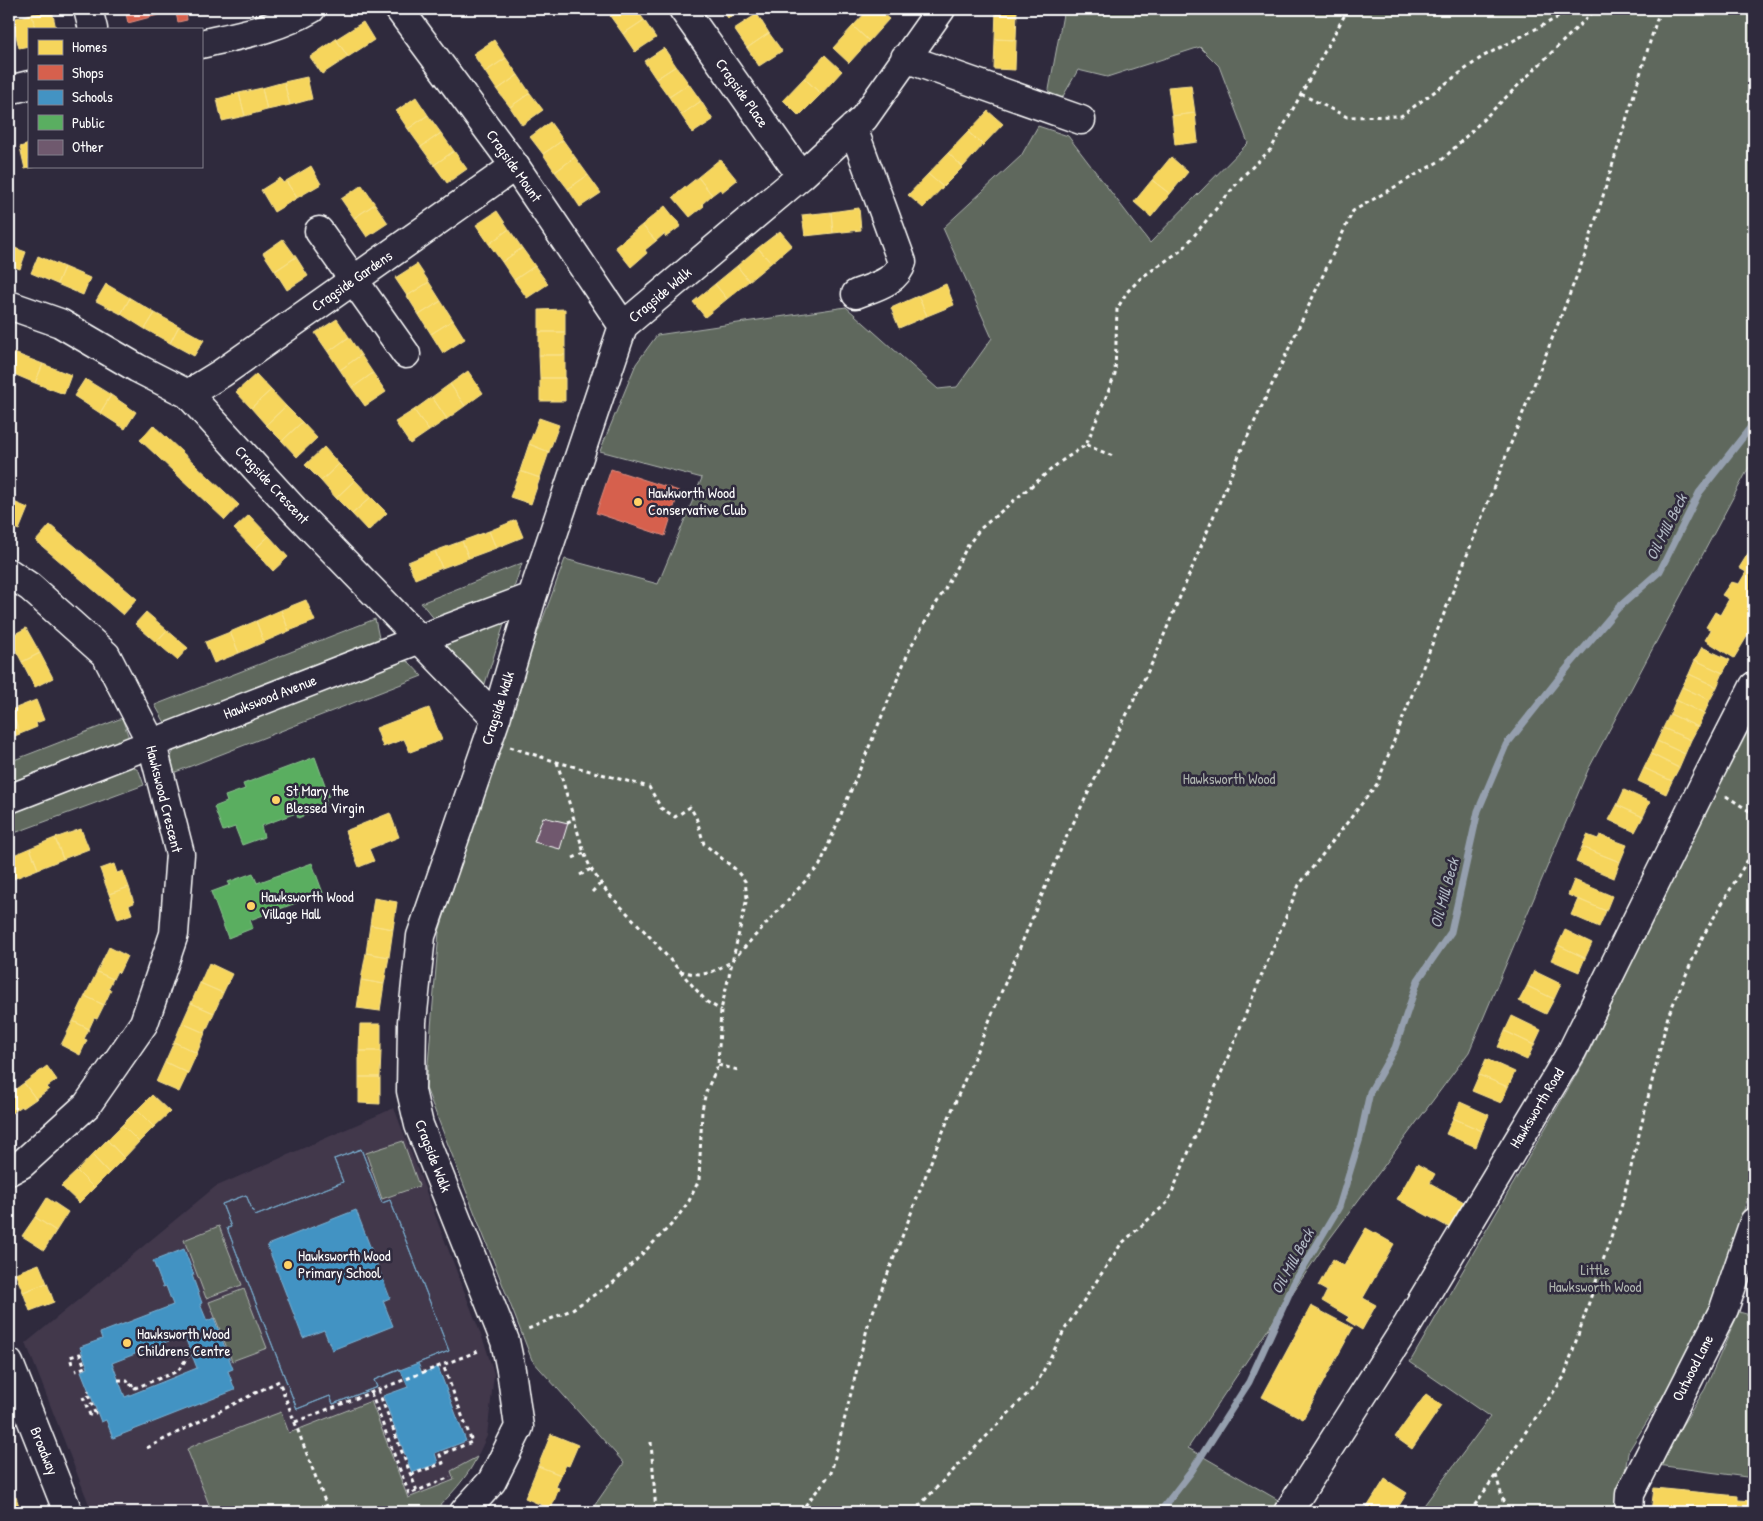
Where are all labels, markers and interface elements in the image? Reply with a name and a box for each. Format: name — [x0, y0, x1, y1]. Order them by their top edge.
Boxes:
legend — [28, 28, 202, 168]
text: Homes — [72, 36, 107, 57]
street label: Cragside Place — [711, 54, 774, 131]
text: Shops — [72, 62, 104, 83]
text: Schools — [72, 86, 113, 107]
text: Public — [72, 112, 105, 133]
street label: Cragside Mount — [482, 125, 548, 207]
text: Other — [72, 136, 104, 157]
street label: Cragside Gardens — [307, 245, 396, 316]
street label: Cragside Walk — [624, 262, 696, 327]
street label: Cragside Crescent — [230, 441, 315, 529]
place label: Hawkworth Wood Conservative Club — [648, 482, 747, 520]
water label: Oil Mill Beck — [1640, 489, 1693, 564]
marker: Hawkworth Wood Conservative Club — [632, 496, 644, 508]
street label: Cragside Walk — [476, 668, 519, 747]
street label: Hawkswood Avenue — [220, 669, 319, 724]
street label: Hawkswood Crescent — [141, 743, 188, 855]
park label: Hawksworth Wood — [1183, 768, 1275, 789]
place label: St Mary the Blessed Virgin — [286, 780, 365, 818]
marker: St Mary the Blessed Virgin — [270, 794, 282, 806]
water label: Oil Mill Beck — [1424, 854, 1464, 930]
place label: Hawksworth Wood Village Hall — [261, 886, 354, 924]
marker: Hawksworth Wood Village Hall — [245, 900, 257, 912]
street label: Hawksworth Road — [1504, 1064, 1569, 1152]
street label: Cragside Walk — [410, 1116, 457, 1195]
water label: Oil Mill Beck — [1265, 1223, 1320, 1298]
place label: Hawksworth Wood Primary School — [298, 1245, 391, 1283]
marker: Hawksworth Wood Primary School — [282, 1259, 294, 1271]
park label: Little Hawksworth Wood — [1549, 1259, 1641, 1297]
place label: Hawksworth Wood Childrens Centre — [137, 1323, 230, 1361]
street label: Outwood Lane — [1667, 1331, 1718, 1405]
marker: Hawksworth Wood Childrens Centre — [121, 1337, 133, 1349]
street label: Broadway — [25, 1424, 64, 1478]

